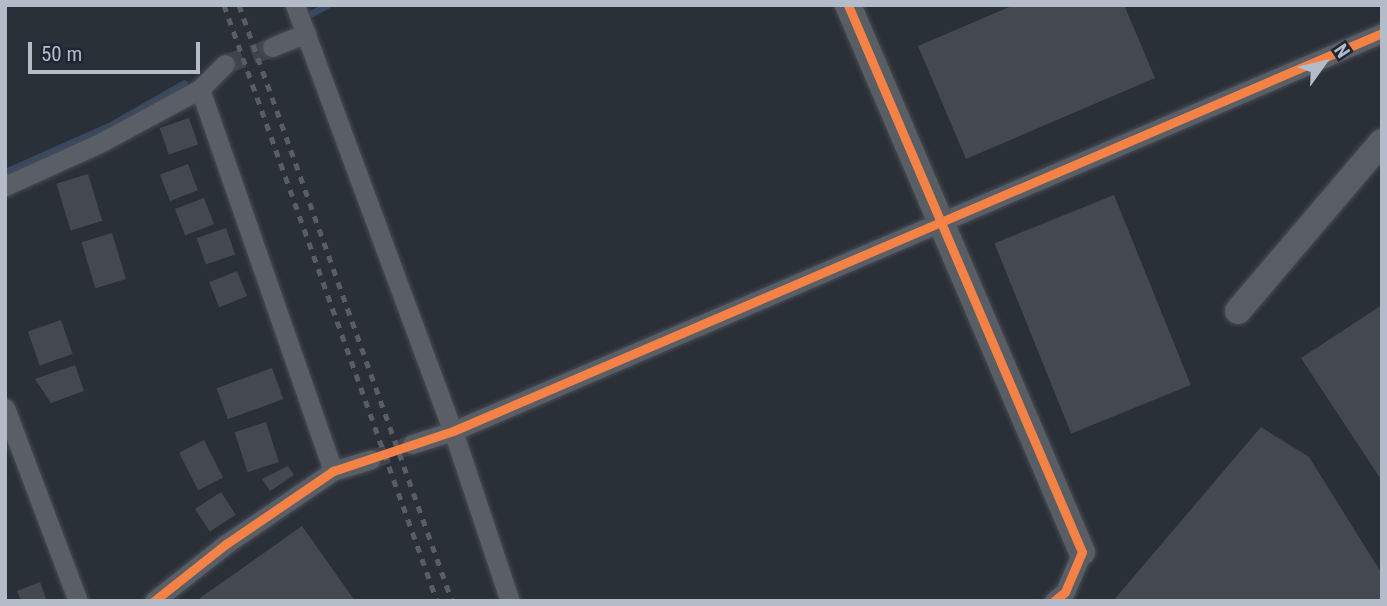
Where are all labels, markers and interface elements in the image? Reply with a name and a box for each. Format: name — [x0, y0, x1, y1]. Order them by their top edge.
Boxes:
scale bar — [32, 28, 203, 72]
north arrow — [1289, 28, 1359, 98]
text: N — [1329, 40, 1355, 62]
text: 50 m — [41, 42, 82, 66]

